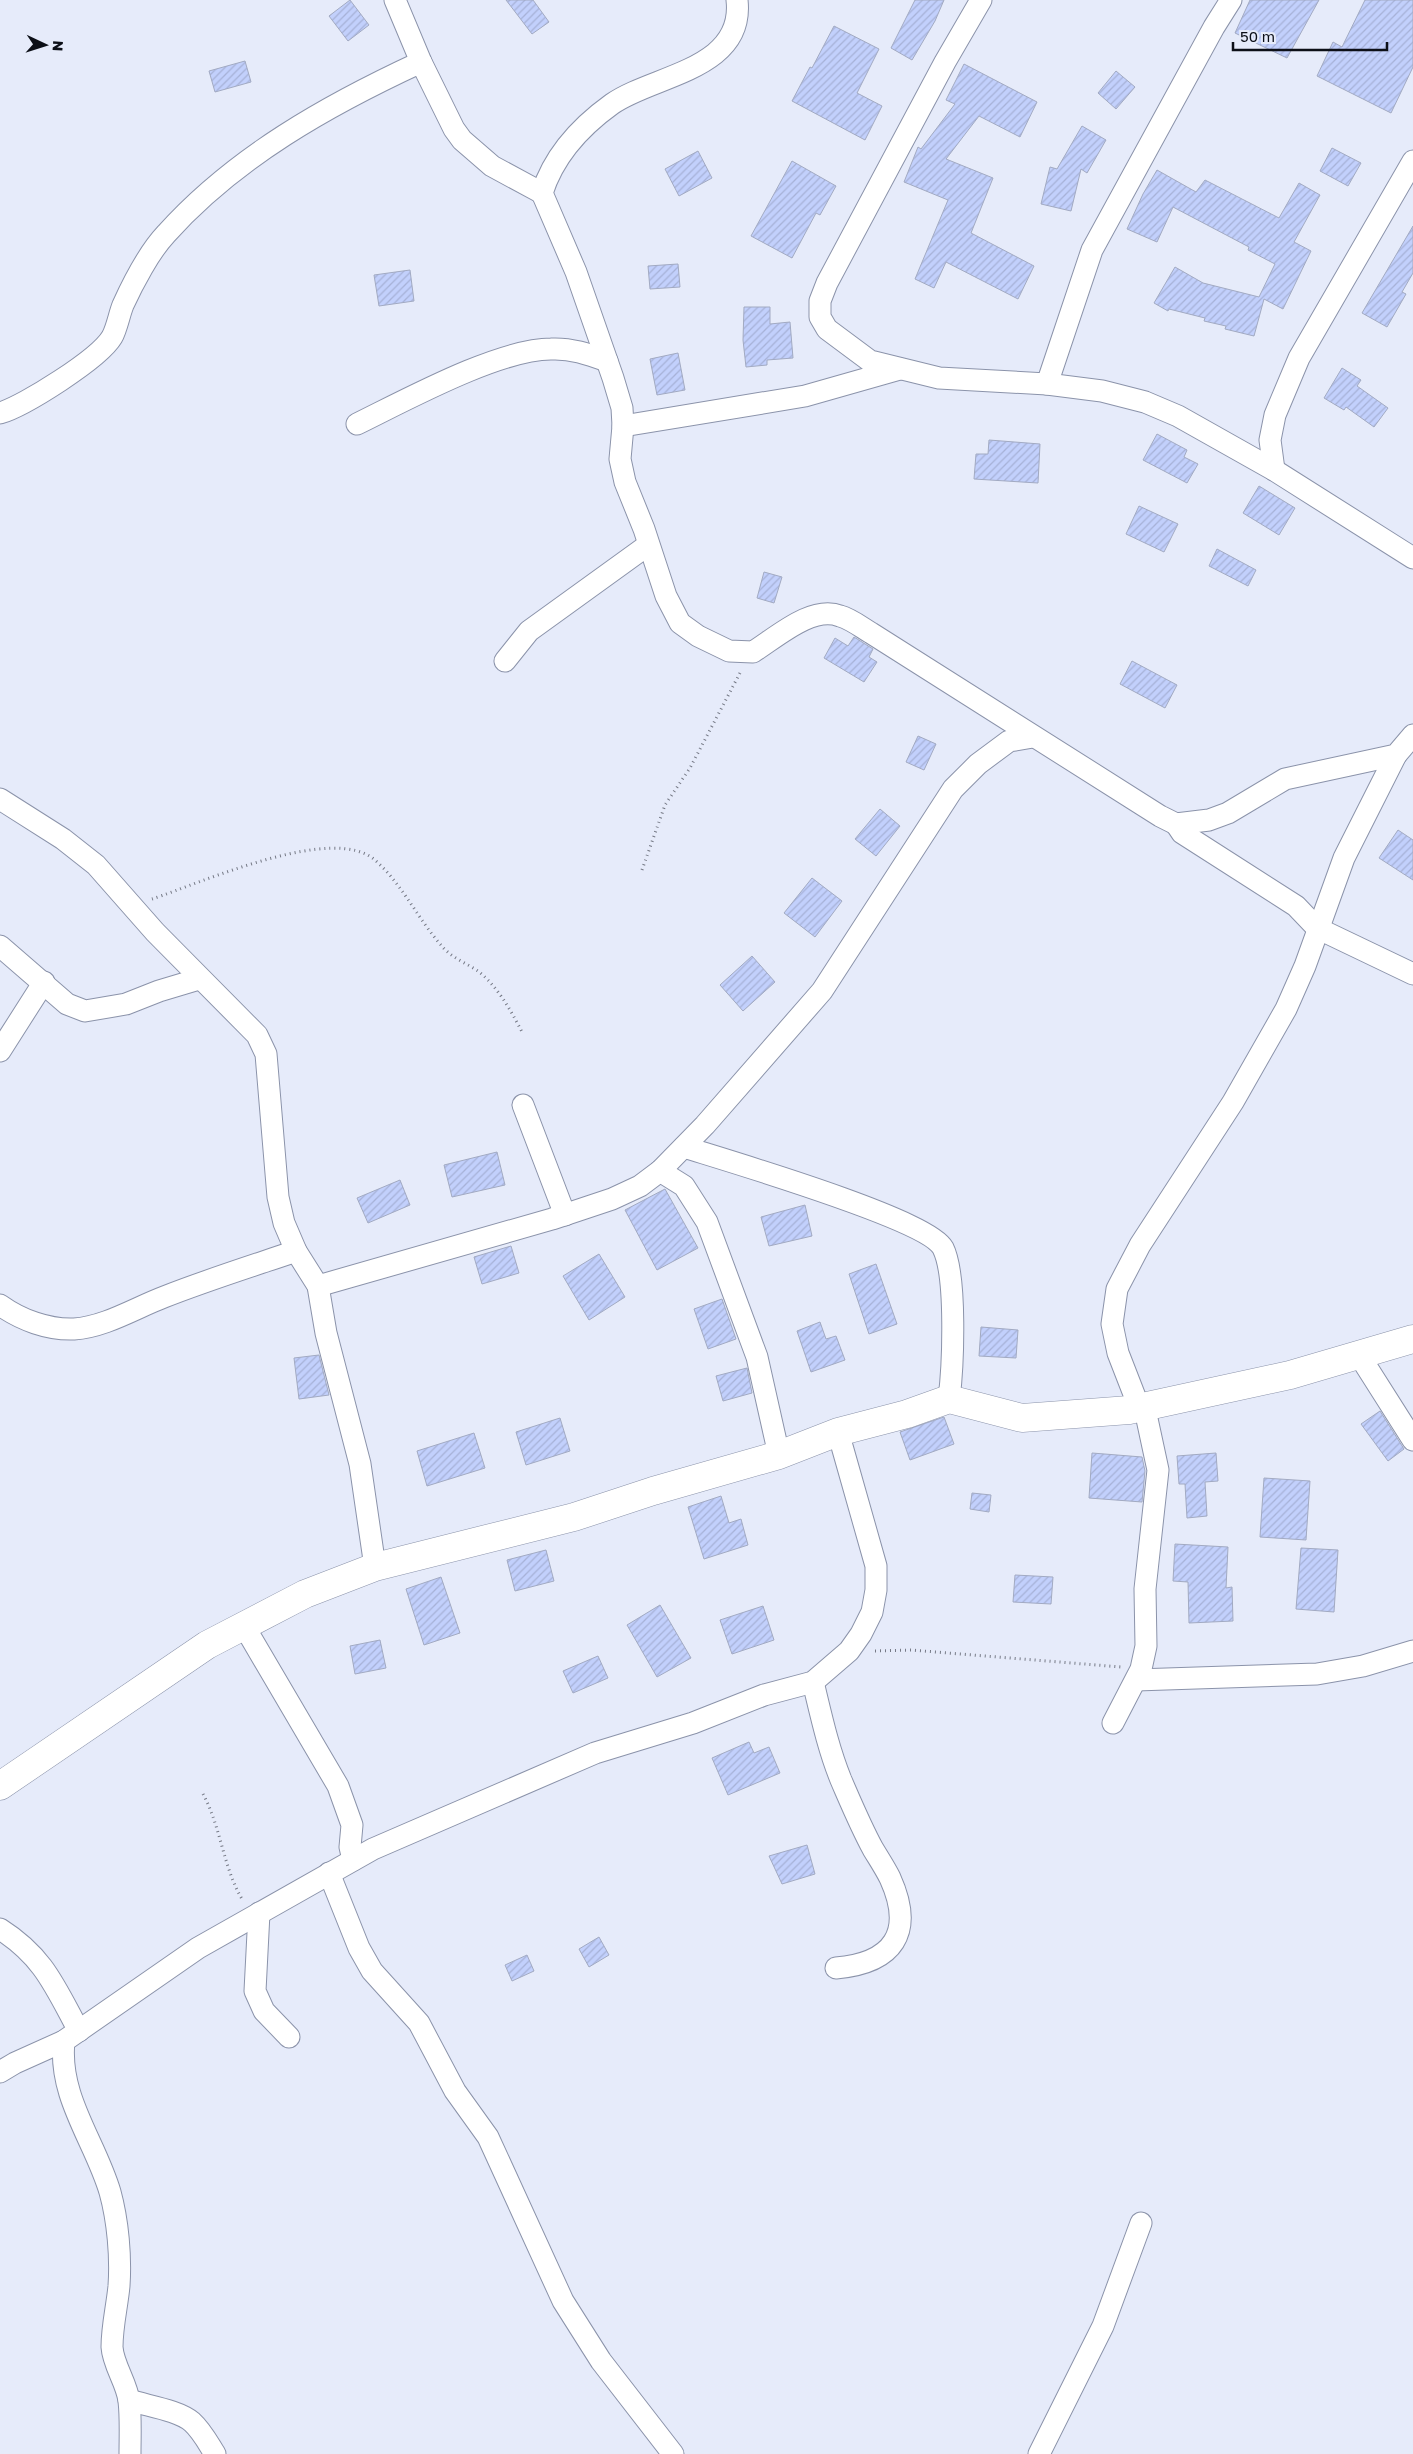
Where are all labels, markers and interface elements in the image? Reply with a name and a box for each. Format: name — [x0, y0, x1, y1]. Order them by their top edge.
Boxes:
north arrow — [20, 20, 70, 70]
scale bar — [1233, 20, 1387, 52]
text: 50 m — [1240, 27, 1275, 45]
text: N — [50, 40, 67, 52]

